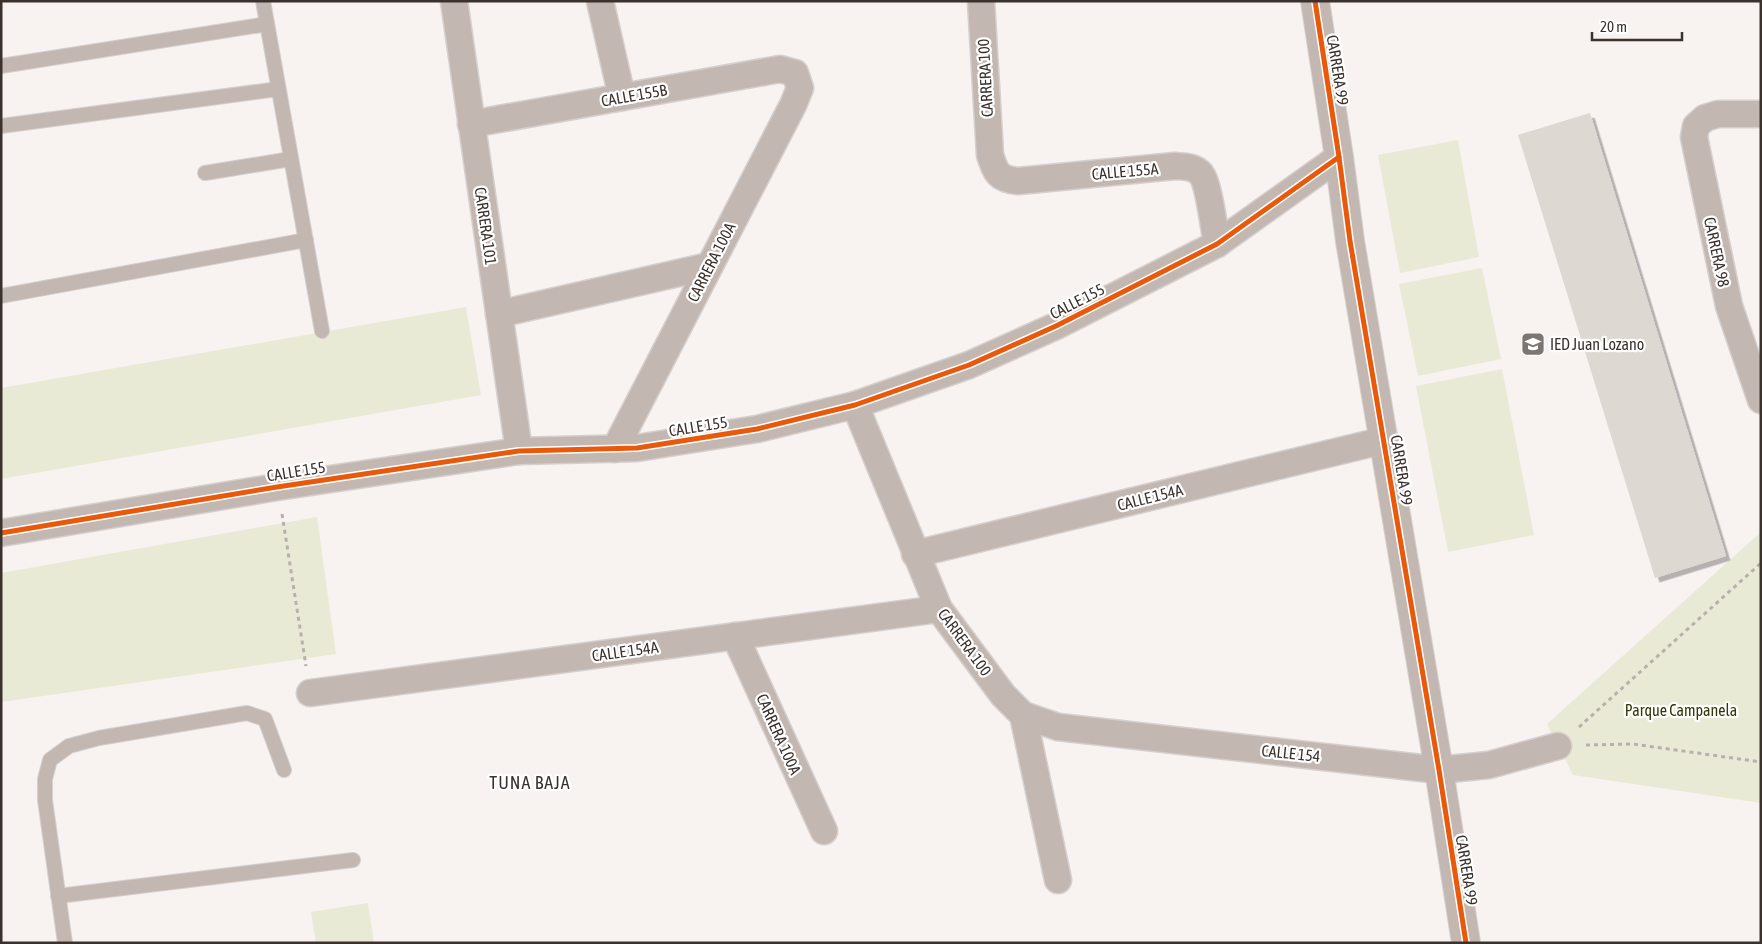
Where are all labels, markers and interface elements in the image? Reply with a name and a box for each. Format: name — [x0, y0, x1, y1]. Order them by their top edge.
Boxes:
scale bar — [1592, 10, 1682, 42]
text: 20 m — [1600, 18, 1627, 35]
street label: CARRERA 99 — [1324, 34, 1352, 106]
street label: CARRERA 100 — [974, 38, 996, 118]
street label: CALLE 155B — [600, 80, 669, 110]
street label: CALLE 155A — [1091, 159, 1159, 183]
street label: CARRERA 101 — [472, 186, 500, 266]
street label: CARRERA 98 — [1701, 215, 1733, 289]
street label: CARRERA 100A — [683, 219, 739, 305]
street label: CALLE 155 — [1047, 280, 1107, 322]
school or university icon: IED Juan Lozano — [1520, 331, 1546, 357]
place label: IED Juan Lozano — [1550, 335, 1644, 353]
street label: CALLE 155 — [667, 412, 729, 440]
street label: CARRERA 99 — [1388, 434, 1416, 506]
street label: CALLE 155 — [265, 457, 327, 485]
street label: CALLE 154A — [1115, 480, 1185, 514]
street label: CARRERA 100 — [935, 605, 995, 679]
street label: CALLE 154A — [591, 637, 659, 665]
street label: CARRERA 100A — [753, 691, 805, 777]
park label: Parque Campanela — [1625, 701, 1737, 720]
street label: CALLE 154 — [1261, 741, 1321, 765]
district label: TUNA BAJA — [489, 772, 571, 793]
street label: CARRERA 99 — [1453, 834, 1481, 906]

